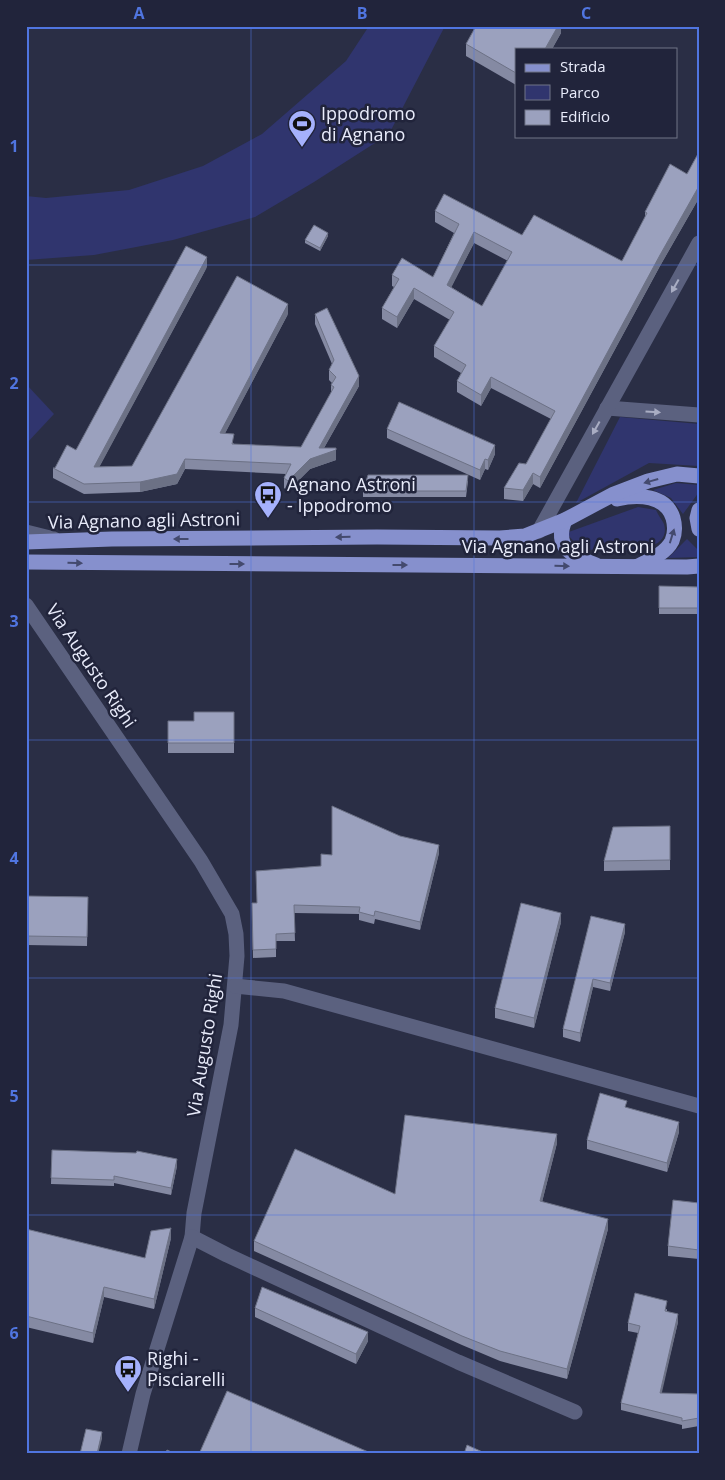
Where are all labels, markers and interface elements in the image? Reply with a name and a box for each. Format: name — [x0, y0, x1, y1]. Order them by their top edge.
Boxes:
text: A — [133, 2, 145, 24]
text: B — [357, 2, 367, 24]
text: C — [581, 2, 591, 24]
legend — [515, 48, 678, 138]
text: Strada — [560, 56, 606, 76]
text: Parco — [560, 82, 600, 102]
place label: Ippodromo di Agnano — [321, 101, 416, 146]
text: Edificio — [560, 106, 610, 126]
sports icon: Ippodromo di Agnano — [287, 109, 317, 148]
text: 1 — [9, 135, 19, 157]
one-way arrow — [671, 278, 679, 293]
text: 2 — [9, 372, 19, 394]
one-way arrow — [645, 408, 661, 416]
one-way arrow — [592, 421, 601, 435]
place label: Agnano Astroni - Ippodromo — [287, 472, 416, 517]
one-way arrow — [643, 477, 659, 485]
bus stop icon: Agnano Astroni - Ippodromo — [253, 480, 283, 519]
street label: Via Agnano agli Astroni — [48, 506, 240, 534]
one-way arrow — [669, 528, 677, 543]
one-way arrow — [335, 533, 351, 541]
street label: Via Agnano agli Astroni — [462, 534, 654, 558]
one-way arrow — [172, 535, 188, 543]
one-way arrow — [67, 559, 83, 567]
one-way arrow — [230, 560, 246, 568]
one-way arrow — [392, 561, 408, 569]
one-way arrow — [555, 562, 571, 570]
street label: Via Augusto Righi — [41, 599, 142, 732]
text: 3 — [9, 610, 19, 632]
text: 4 — [9, 847, 19, 869]
street label: Via Augusto Righi — [181, 972, 227, 1118]
text: 5 — [9, 1085, 19, 1107]
text: 6 — [9, 1322, 19, 1344]
place label: Righi - Pisciarelli — [147, 1346, 225, 1391]
bus stop icon: Righi - Pisciarelli — [113, 1354, 143, 1393]

